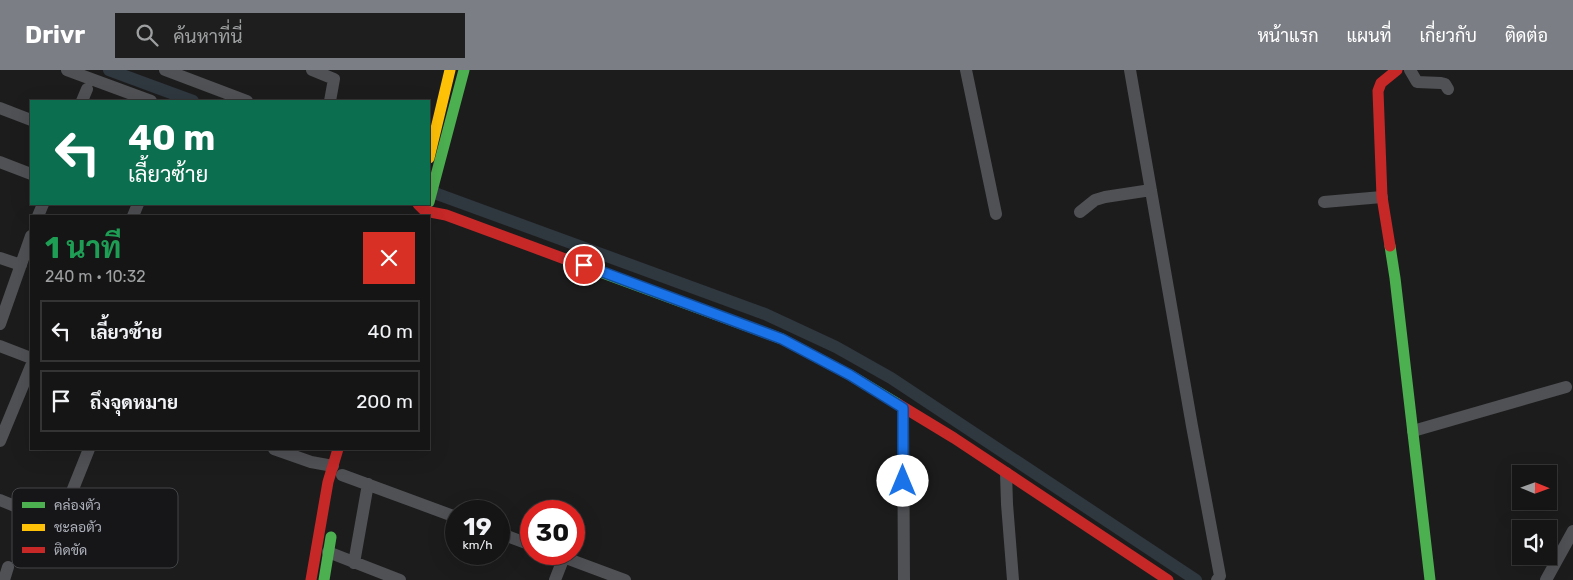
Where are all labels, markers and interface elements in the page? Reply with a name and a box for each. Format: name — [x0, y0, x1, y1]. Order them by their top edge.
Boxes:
search box — [115, 13, 465, 58]
text: Drivr — [25, 21, 85, 49]
icon: search — [133, 21, 161, 49]
text: ค้นหาที่นี่ — [173, 25, 243, 48]
text: หน้าแรก — [1257, 25, 1319, 47]
text: แผนที่ — [1347, 25, 1391, 47]
text: เกี่ยวกับ — [1419, 25, 1477, 47]
text: ติดต่อ — [1505, 25, 1548, 47]
text: 40 m — [128, 117, 215, 159]
icon: left — [45, 120, 110, 185]
text: เลี้ยวซ้าย — [128, 161, 208, 188]
text: 1 นาที — [45, 230, 121, 266]
button: close — [363, 232, 415, 284]
pin — [563, 244, 605, 286]
icon: arrive — [570, 251, 598, 279]
text: 240 m · 10:32 — [45, 267, 146, 286]
icon: left — [47, 317, 75, 345]
text: 40 m — [368, 320, 413, 343]
text: เลี้ยวซ้าย — [90, 321, 162, 344]
icon: arrive — [47, 387, 75, 415]
text: 200 m — [356, 390, 413, 413]
text: ถึงจุดหมาย — [90, 391, 178, 414]
position arrow — [876, 454, 928, 506]
north arrow — [1512, 465, 1558, 510]
map controls — [1512, 465, 1557, 565]
legend — [12, 488, 178, 568]
text: คล่องตัว — [54, 497, 101, 514]
speed limit sign: 30 — [520, 500, 585, 565]
text: 19 — [463, 512, 492, 541]
text: ชะลอตัว — [54, 519, 102, 536]
button: sound — [1512, 520, 1557, 565]
text: km/h — [463, 538, 492, 552]
text: ติดขัด — [54, 542, 87, 559]

